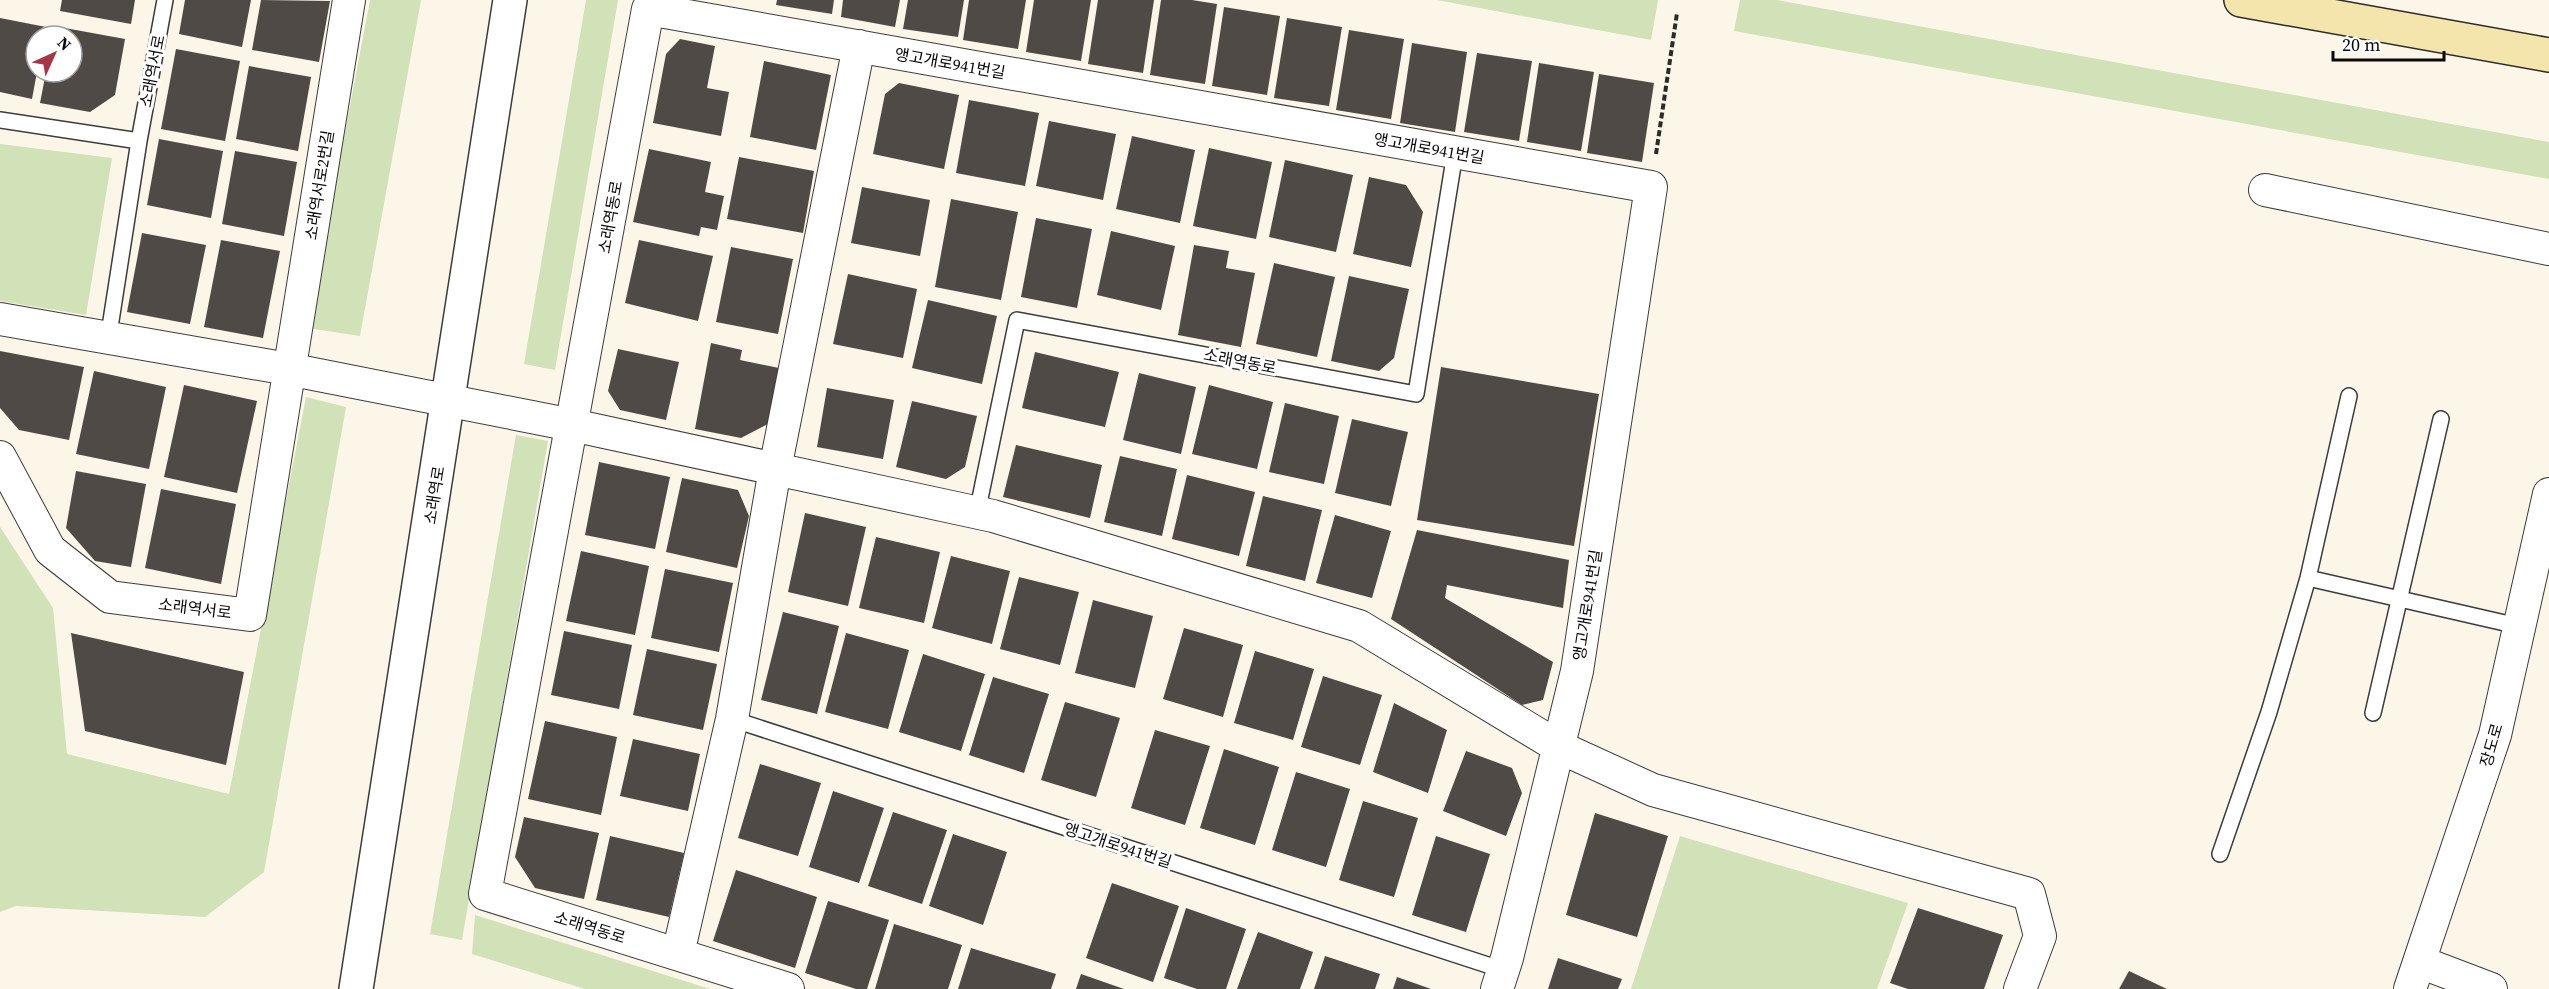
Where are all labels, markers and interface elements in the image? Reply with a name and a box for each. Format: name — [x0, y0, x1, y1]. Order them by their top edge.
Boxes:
north arrow — [24, 24, 84, 84]
scale bar — [2333, 24, 2444, 62]
text: N — [53, 31, 77, 56]
text: 20 m — [2342, 32, 2380, 57]
street label: 소래역서로 — [134, 33, 170, 109]
street label: 앵고개로941번길 — [893, 42, 1007, 84]
street label: 앵고개로941번길 — [1372, 127, 1486, 169]
street label: 소래역서로2번길 — [299, 128, 339, 242]
street label: 소래역동로 — [593, 179, 627, 255]
street label: 소래역동로 — [1202, 343, 1278, 379]
street label: 소래역로 — [419, 464, 450, 526]
street label: 앵고개로941번길 — [1567, 548, 1607, 662]
street label: 소래역서로 — [157, 593, 233, 623]
street label: 장도로 — [2474, 720, 2508, 769]
street label: 앵고개로941번길 — [1061, 817, 1175, 873]
street label: 소래역동로 — [552, 906, 629, 948]

